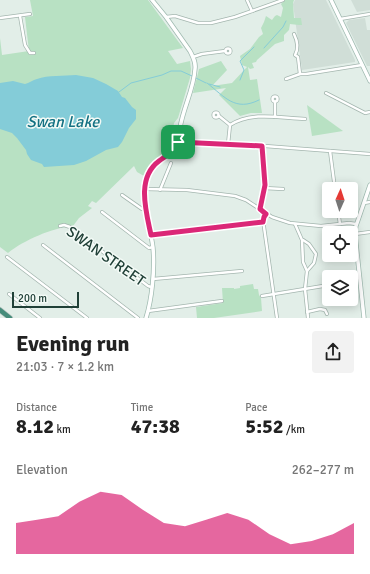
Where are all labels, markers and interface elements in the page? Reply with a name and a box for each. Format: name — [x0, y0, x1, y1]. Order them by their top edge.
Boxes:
water label: Swan Lake — [27, 112, 100, 132]
pin — [161, 125, 195, 159]
icon: arrive — [167, 131, 189, 153]
north arrow — [322, 182, 358, 218]
map controls — [322, 182, 358, 306]
street label: SWAN STREET — [63, 222, 149, 290]
button: locate — [322, 226, 358, 262]
button: layers — [322, 270, 358, 306]
scale bar — [12, 290, 79, 309]
text: 200 m — [18, 292, 47, 305]
text: Evening run — [16, 330, 130, 357]
button: share — [312, 331, 354, 373]
text: 21:03 · 7 × 1.2 km — [16, 359, 114, 375]
text: Distance — [16, 401, 57, 414]
text: Time — [131, 401, 153, 414]
text: Pace — [245, 401, 268, 414]
text: 8.12 — [16, 414, 54, 439]
text: 47:38 — [131, 414, 180, 439]
text: 5:52 — [245, 414, 284, 439]
text: km — [54, 423, 71, 436]
text: /km — [284, 423, 305, 436]
text: Elevation — [16, 462, 68, 478]
text: 262–277 m — [292, 462, 354, 478]

